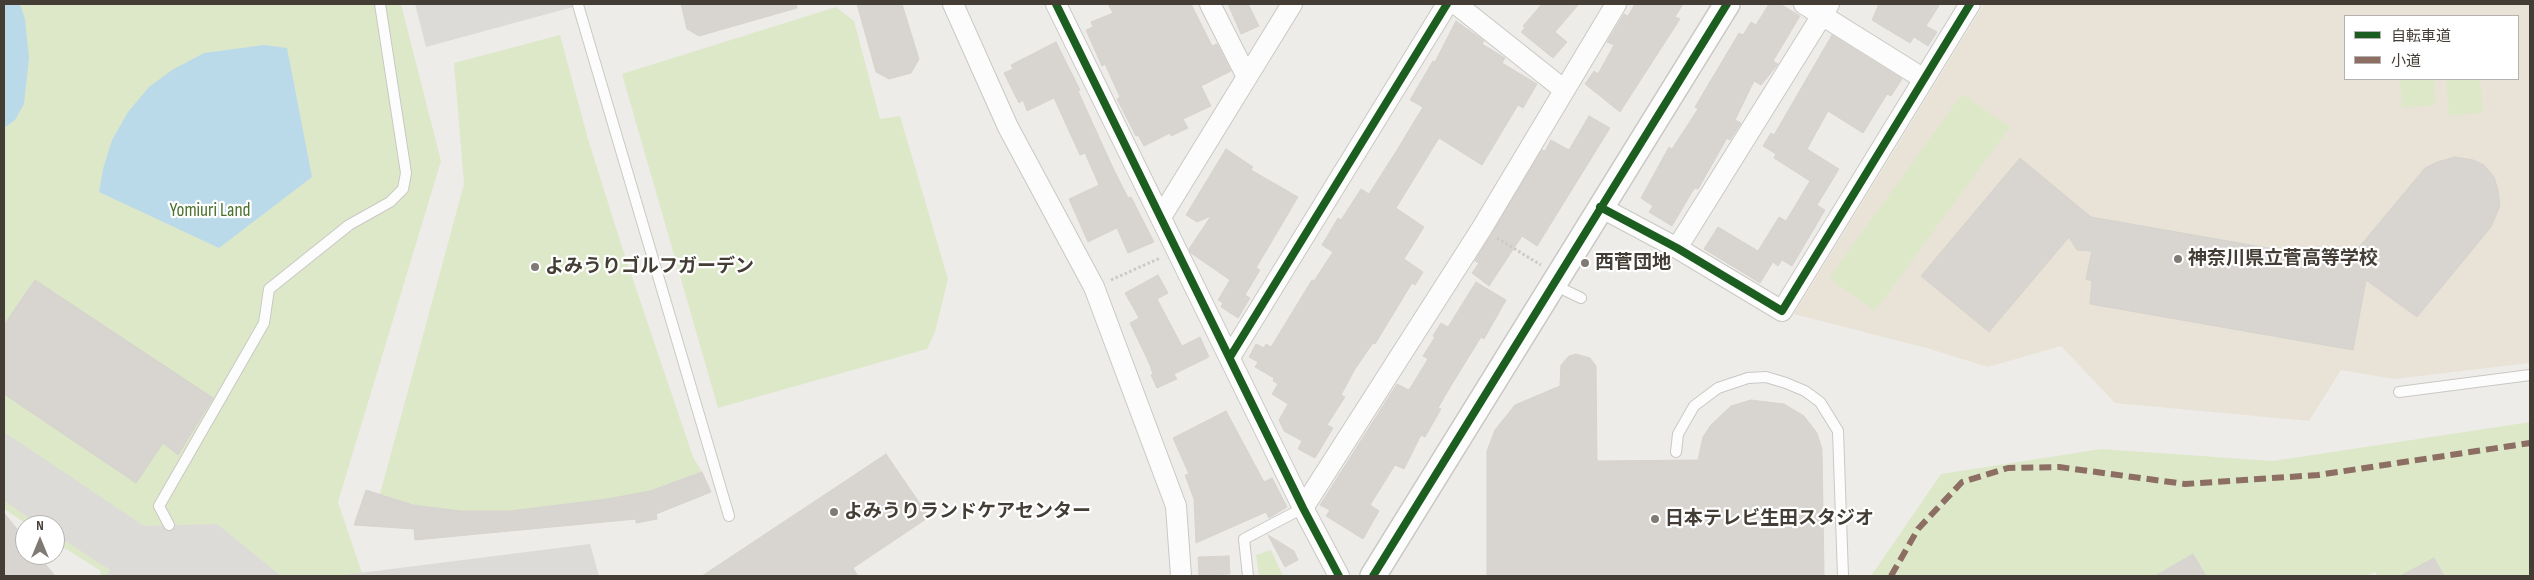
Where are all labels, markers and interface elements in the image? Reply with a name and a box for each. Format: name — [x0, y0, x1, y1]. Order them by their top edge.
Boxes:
legend — [2344, 15, 2519, 80]
text: 自転車道 — [2391, 27, 2451, 46]
text: 小道 — [2391, 52, 2421, 71]
park label: Yomiuri Land — [170, 200, 250, 222]
place label: 神奈川県立菅高等学校 — [2188, 248, 2378, 270]
place label: 西菅団地 — [1595, 252, 1671, 274]
marker: 神奈川県立菅高等学校 — [2172, 253, 2184, 265]
place label: よみうりゴルフガーデン — [545, 256, 754, 278]
marker: 西菅団地 — [1579, 257, 1591, 269]
marker: よみうりゴルフガーデン — [529, 261, 541, 273]
place label: よみうりランドケアセンター — [844, 501, 1091, 523]
marker: よみうりランドケアセンター — [828, 506, 840, 518]
place label: 日本テレビ生田スタジオ — [1665, 508, 1874, 530]
marker: 日本テレビ生田スタジオ — [1649, 513, 1661, 525]
north arrow — [15, 515, 65, 565]
text: N — [36, 517, 44, 534]

